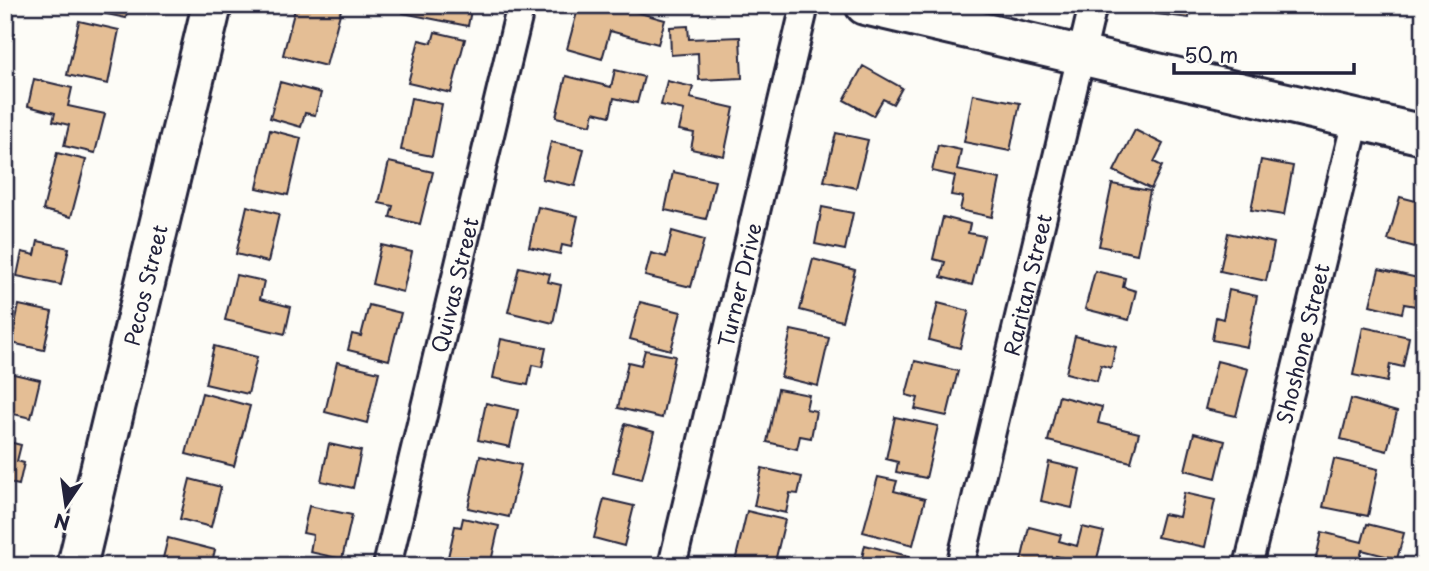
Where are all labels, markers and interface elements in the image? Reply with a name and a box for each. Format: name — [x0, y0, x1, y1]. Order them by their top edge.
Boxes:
scale bar — [1174, 32, 1354, 76]
text: 50 m — [1184, 38, 1238, 70]
street label: Raritan Street — [994, 210, 1059, 359]
street label: Quivas Street — [422, 214, 486, 356]
street label: Turner Drive — [708, 219, 769, 350]
street label: Pecos Street — [115, 221, 175, 349]
street label: Shoshone Street — [1267, 260, 1337, 427]
north arrow — [32, 470, 102, 540]
text: N — [51, 507, 72, 538]

